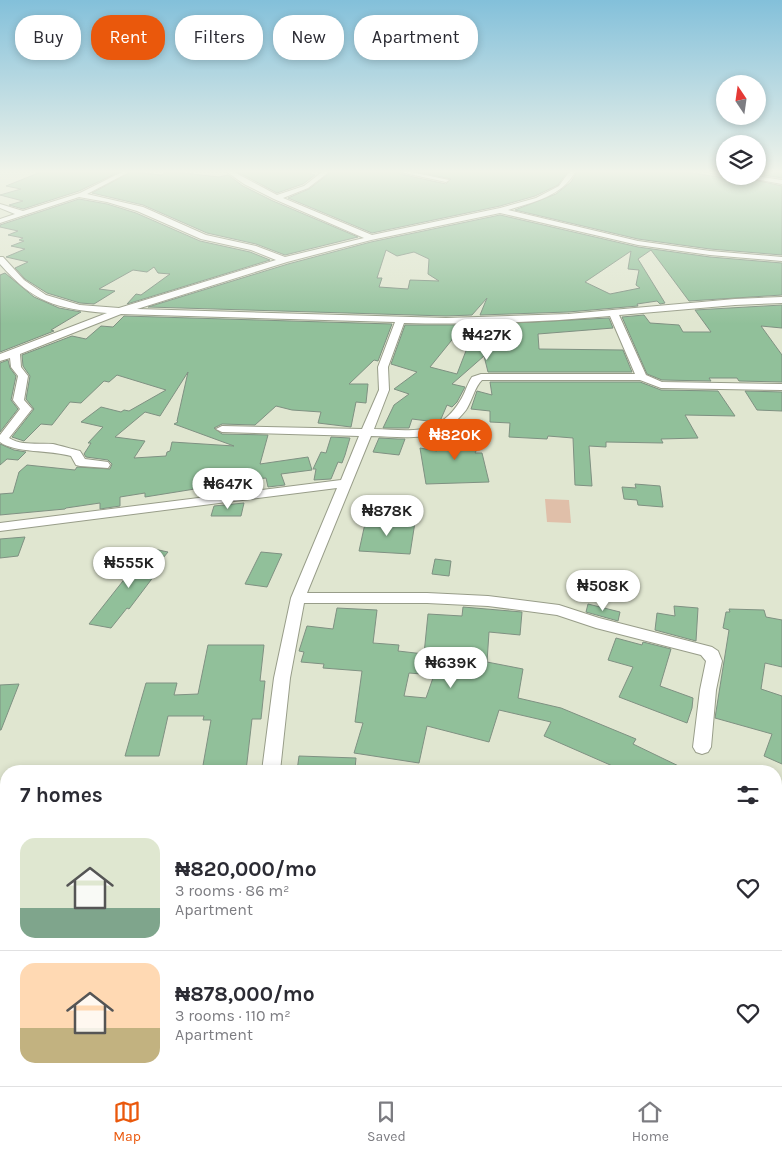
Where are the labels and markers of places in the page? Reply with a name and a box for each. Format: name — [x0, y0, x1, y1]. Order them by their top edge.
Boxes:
pin: ₦427K — [452, 318, 522, 361]
pin: ₦820K — [420, 418, 490, 461]
pin: ₦647K — [193, 468, 263, 510]
pin: ₦878K — [352, 494, 422, 537]
pin: ₦555K — [94, 546, 164, 589]
pin: ₦508K — [568, 570, 638, 612]
pin: ₦639K — [416, 646, 486, 689]

